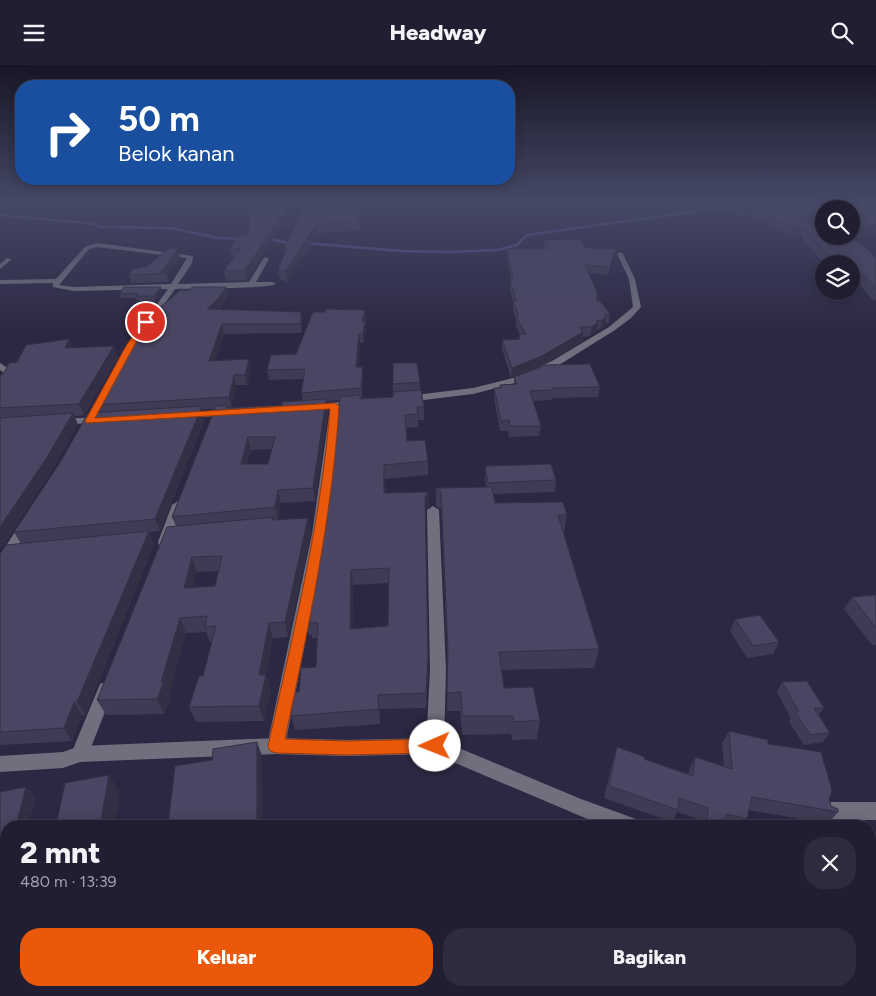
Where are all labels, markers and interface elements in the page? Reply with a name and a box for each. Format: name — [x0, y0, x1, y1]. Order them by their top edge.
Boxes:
icon: menu — [20, 19, 48, 47]
text: Headway — [389, 19, 487, 46]
icon: search — [828, 19, 856, 47]
text: 50 m — [118, 98, 200, 140]
icon: right — [35, 100, 100, 165]
text: Belok kanan — [118, 140, 235, 167]
map controls — [815, 200, 860, 300]
button: search — [815, 200, 860, 245]
button: layers — [815, 255, 860, 300]
pin — [125, 301, 167, 343]
icon: arrive — [132, 308, 160, 336]
position arrow — [408, 719, 460, 771]
text: 2 mnt — [20, 834, 101, 871]
button: close — [804, 837, 856, 889]
text: 480 m · 13:39 — [20, 872, 117, 891]
button: Keluar — [20, 928, 433, 986]
button: Bagikan — [443, 928, 856, 986]

